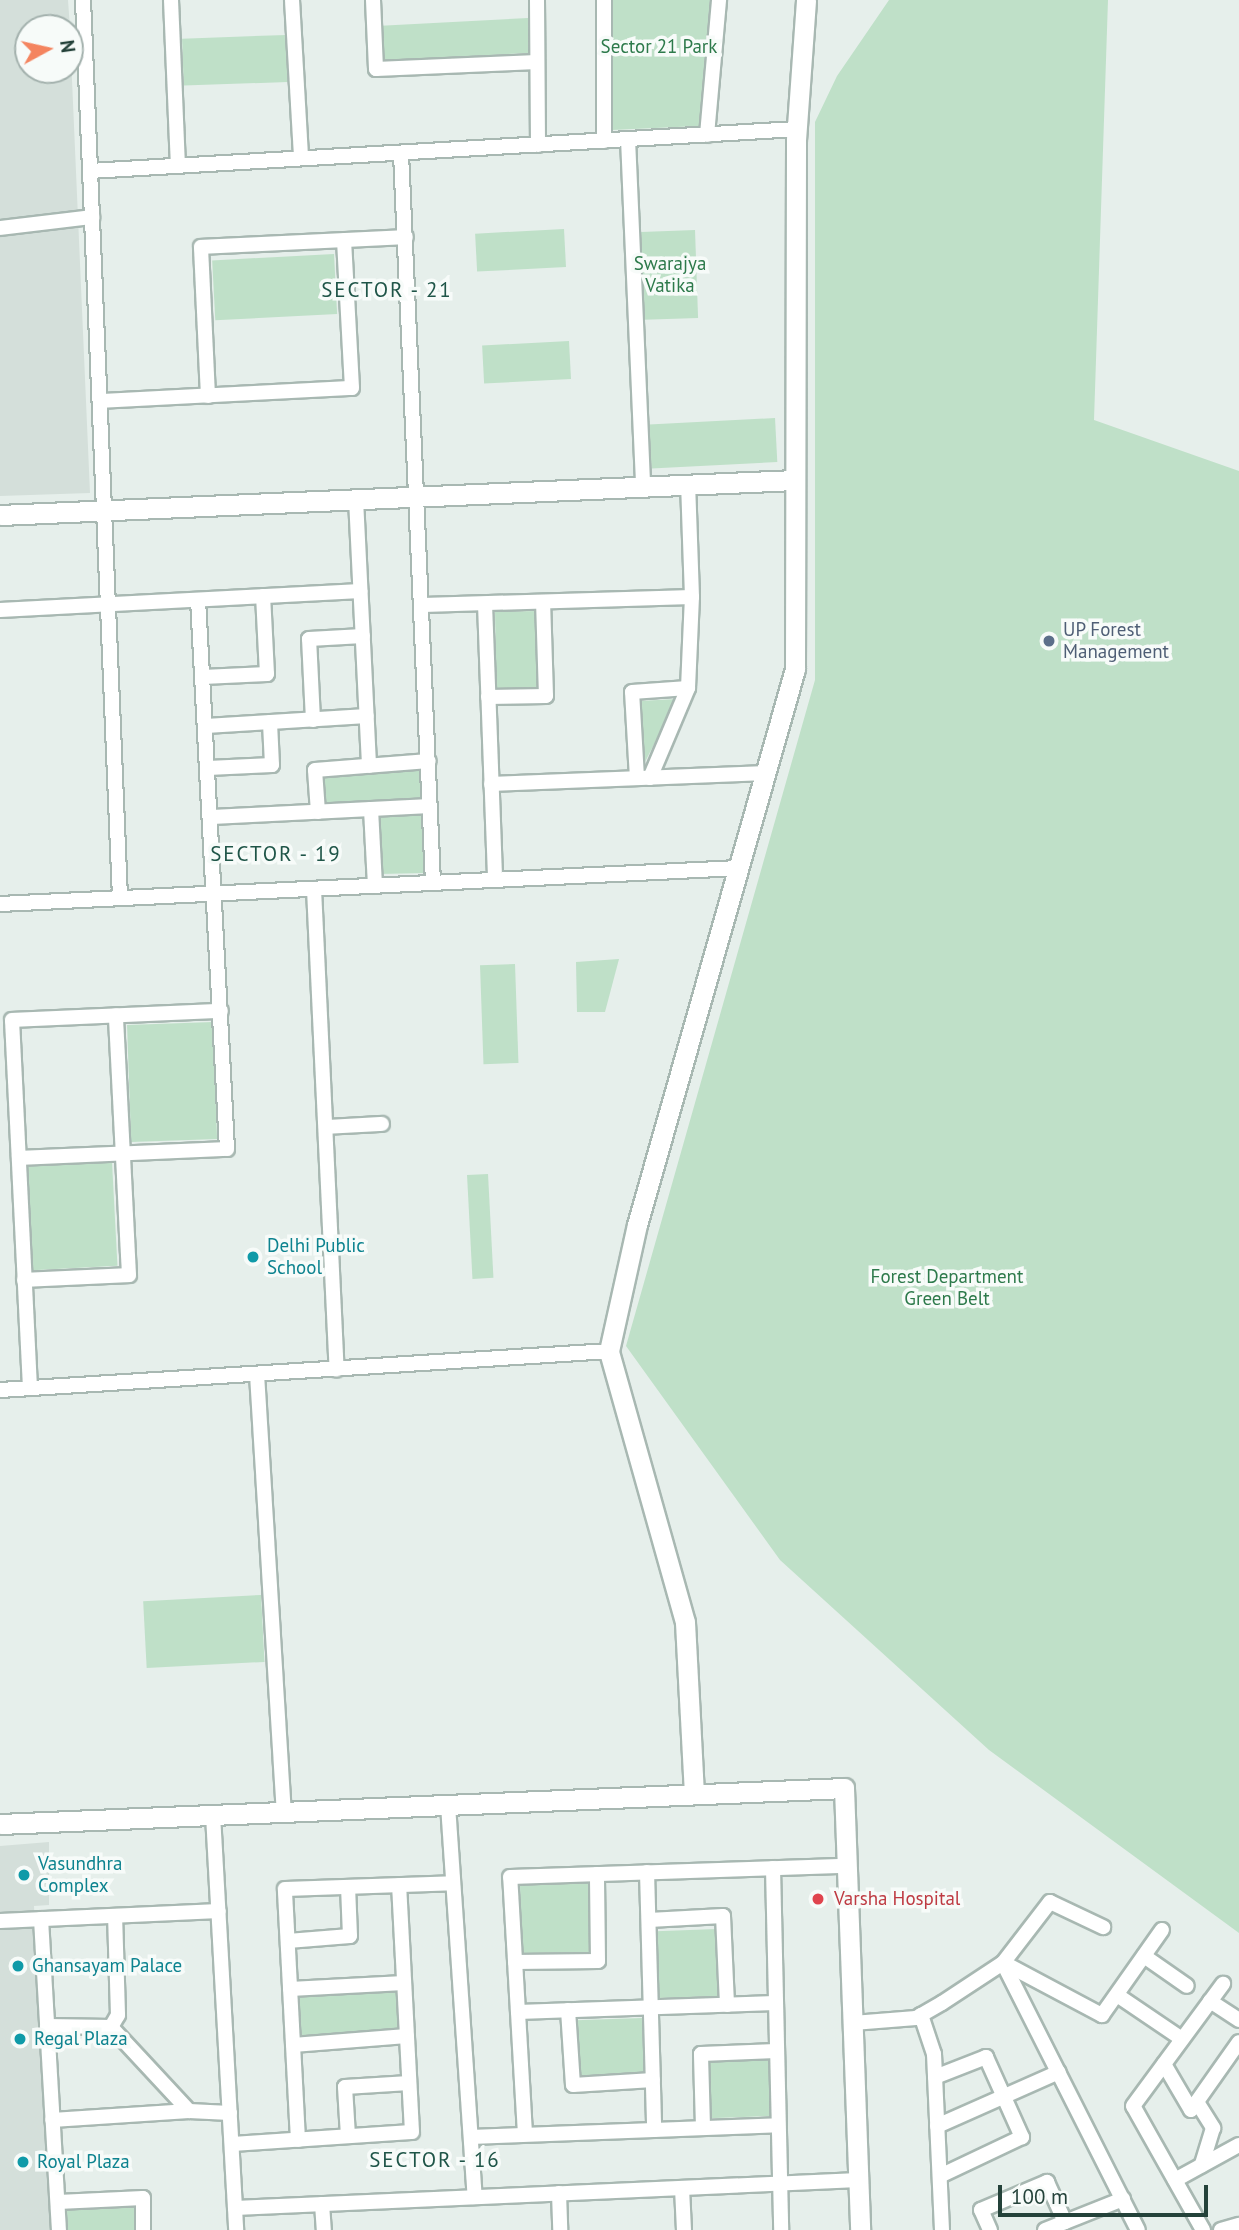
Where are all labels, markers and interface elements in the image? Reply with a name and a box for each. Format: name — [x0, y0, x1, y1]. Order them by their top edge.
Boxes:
north arrow — [14, 14, 84, 84]
park label: Sector 21 Park — [601, 36, 717, 58]
text: N — [55, 38, 81, 54]
park label: Swarajya Vatika — [634, 253, 706, 297]
district label: SECTOR - 21 — [321, 277, 453, 303]
place label: UP Forest Management — [1063, 619, 1169, 663]
marker: UP Forest Management — [1041, 633, 1057, 649]
district label: SECTOR - 19 — [210, 841, 342, 867]
place label: Delhi Public School — [267, 1235, 365, 1279]
marker: Delhi Public School — [245, 1249, 261, 1265]
park label: Forest Department Green Belt — [871, 1266, 1023, 1310]
place label: Vasundhra Complex — [38, 1853, 122, 1897]
marker: Vasundhra Complex — [16, 1867, 32, 1883]
place label: Varsha Hospital — [834, 1888, 960, 1910]
marker: Varsha Hospital — [808, 1889, 828, 1909]
place label: Ghansayam Palace — [32, 1955, 182, 1977]
marker: Ghansayam Palace — [10, 1958, 26, 1974]
place label: Regal Plaza — [34, 2028, 128, 2050]
marker: Regal Plaza — [12, 2031, 28, 2047]
district label: SECTOR - 16 — [369, 2147, 501, 2173]
place label: Royal Plaza — [37, 2151, 130, 2173]
marker: Royal Plaza — [15, 2154, 31, 2170]
scale bar — [1001, 2170, 1211, 2214]
text: 100 m — [1011, 2183, 1068, 2210]

